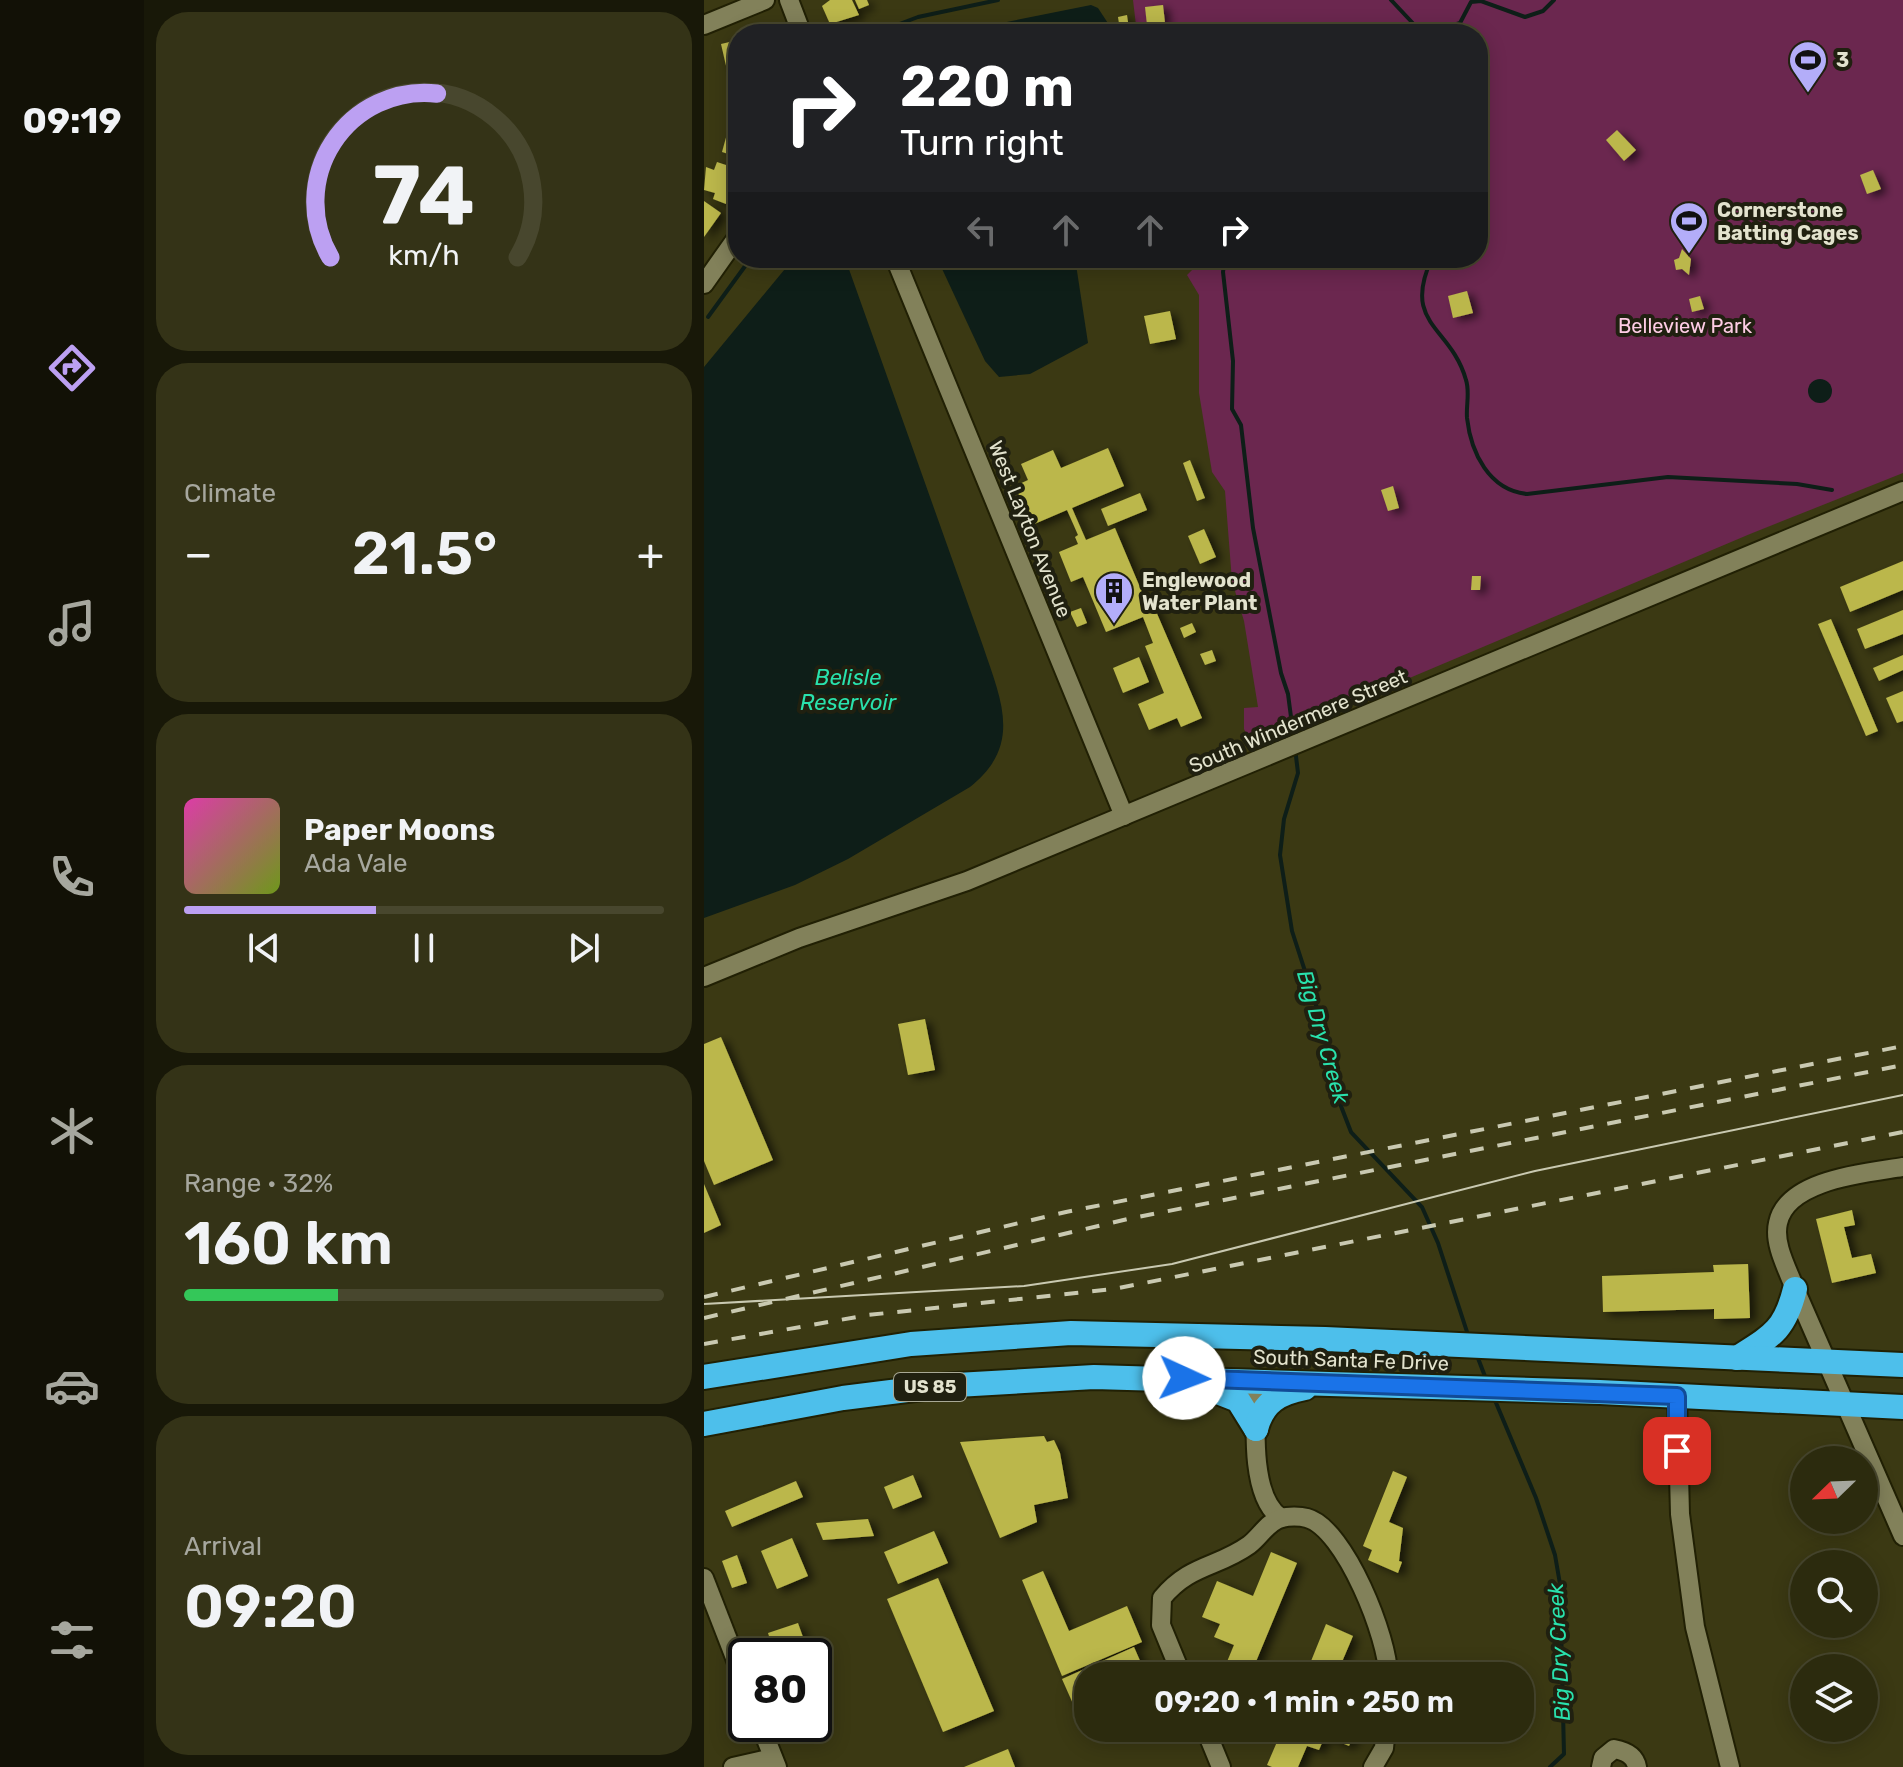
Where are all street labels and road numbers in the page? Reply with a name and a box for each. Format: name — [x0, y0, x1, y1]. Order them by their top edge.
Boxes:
street label: West Layton Avenue — [984, 437, 1076, 621]
street label: South Windermere Street — [1185, 664, 1411, 778]
street label: South Santa Fe Drive — [1253, 1345, 1449, 1375]
road number: US 85 — [894, 1373, 966, 1401]

